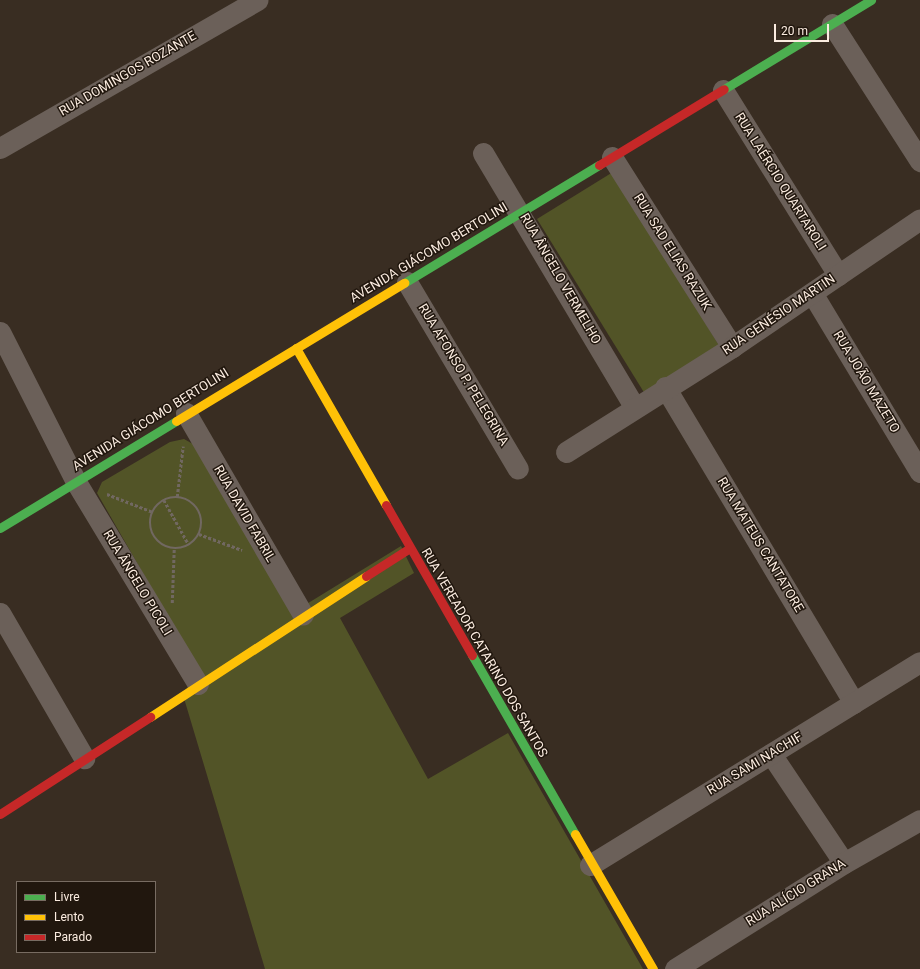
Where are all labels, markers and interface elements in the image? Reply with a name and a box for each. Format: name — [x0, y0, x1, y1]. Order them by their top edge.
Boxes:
scale bar — [776, 16, 831, 42]
text: 20 m — [781, 24, 808, 38]
street label: RUA DOMINGOS ROZANTE — [57, 28, 199, 120]
street label: RUA LAÉRCIO QUARTAROLI — [731, 110, 829, 254]
street label: RUA SAD ELIAS RAZUK — [630, 191, 714, 313]
street label: AVENIDA GIÁCOMO BERTOLINI — [347, 200, 511, 306]
street label: RUA ÂNGELO VERMELHO — [516, 211, 604, 347]
street label: RUA GENÉSIO MARTIN — [720, 272, 838, 358]
street label: RUA AFONSO P. PELEGRINA — [414, 301, 512, 449]
street label: RUA JOÃO MAZETO — [829, 328, 903, 436]
street label: AVENIDA GIÁCOMO BERTOLINI — [70, 365, 232, 475]
street label: RUA DAVID FABRIL — [210, 463, 278, 565]
street label: RUA MATEUS CANTATORE — [714, 475, 806, 615]
street label: RUA ÂNGELO PICOLI — [99, 527, 175, 639]
street label: RUA VEREADOR CATARINO DOS SANTOS — [417, 546, 551, 760]
street label: RUA SAMI NACHIF — [704, 729, 806, 799]
street label: RUA ALÍCIO GRANA — [743, 856, 849, 930]
legend — [16, 881, 156, 953]
text: Livre — [54, 890, 80, 904]
text: Lento — [54, 910, 84, 924]
text: Parado — [54, 930, 92, 944]

